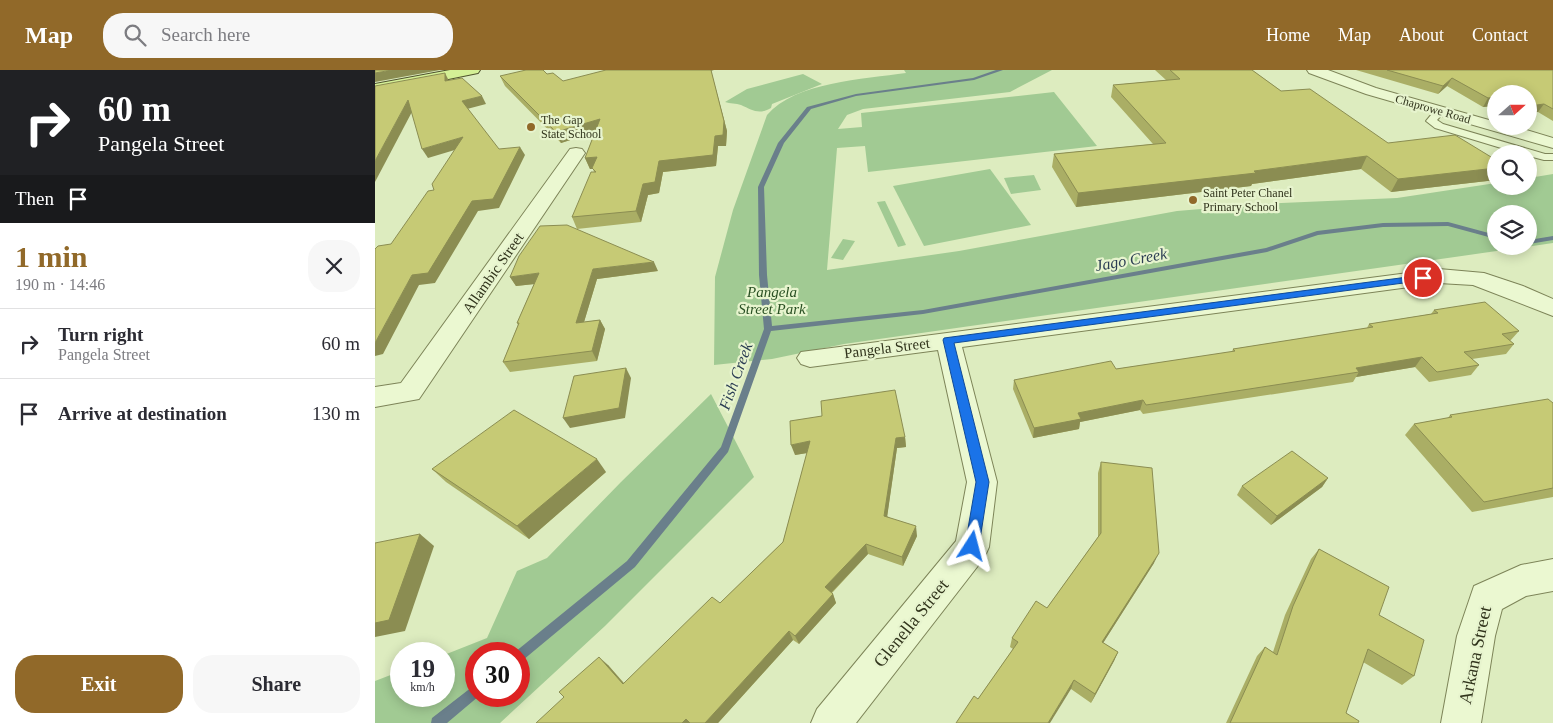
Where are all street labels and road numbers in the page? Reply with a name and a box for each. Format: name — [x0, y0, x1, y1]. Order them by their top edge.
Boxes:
street label: Chaprowe Road — [1394, 92, 1472, 126]
street label: Allambic Street — [459, 229, 527, 316]
street label: Pangela Street — [843, 335, 932, 361]
street label: Glenella Street — [869, 575, 953, 671]
street label: Arkana Street — [1455, 604, 1495, 706]

